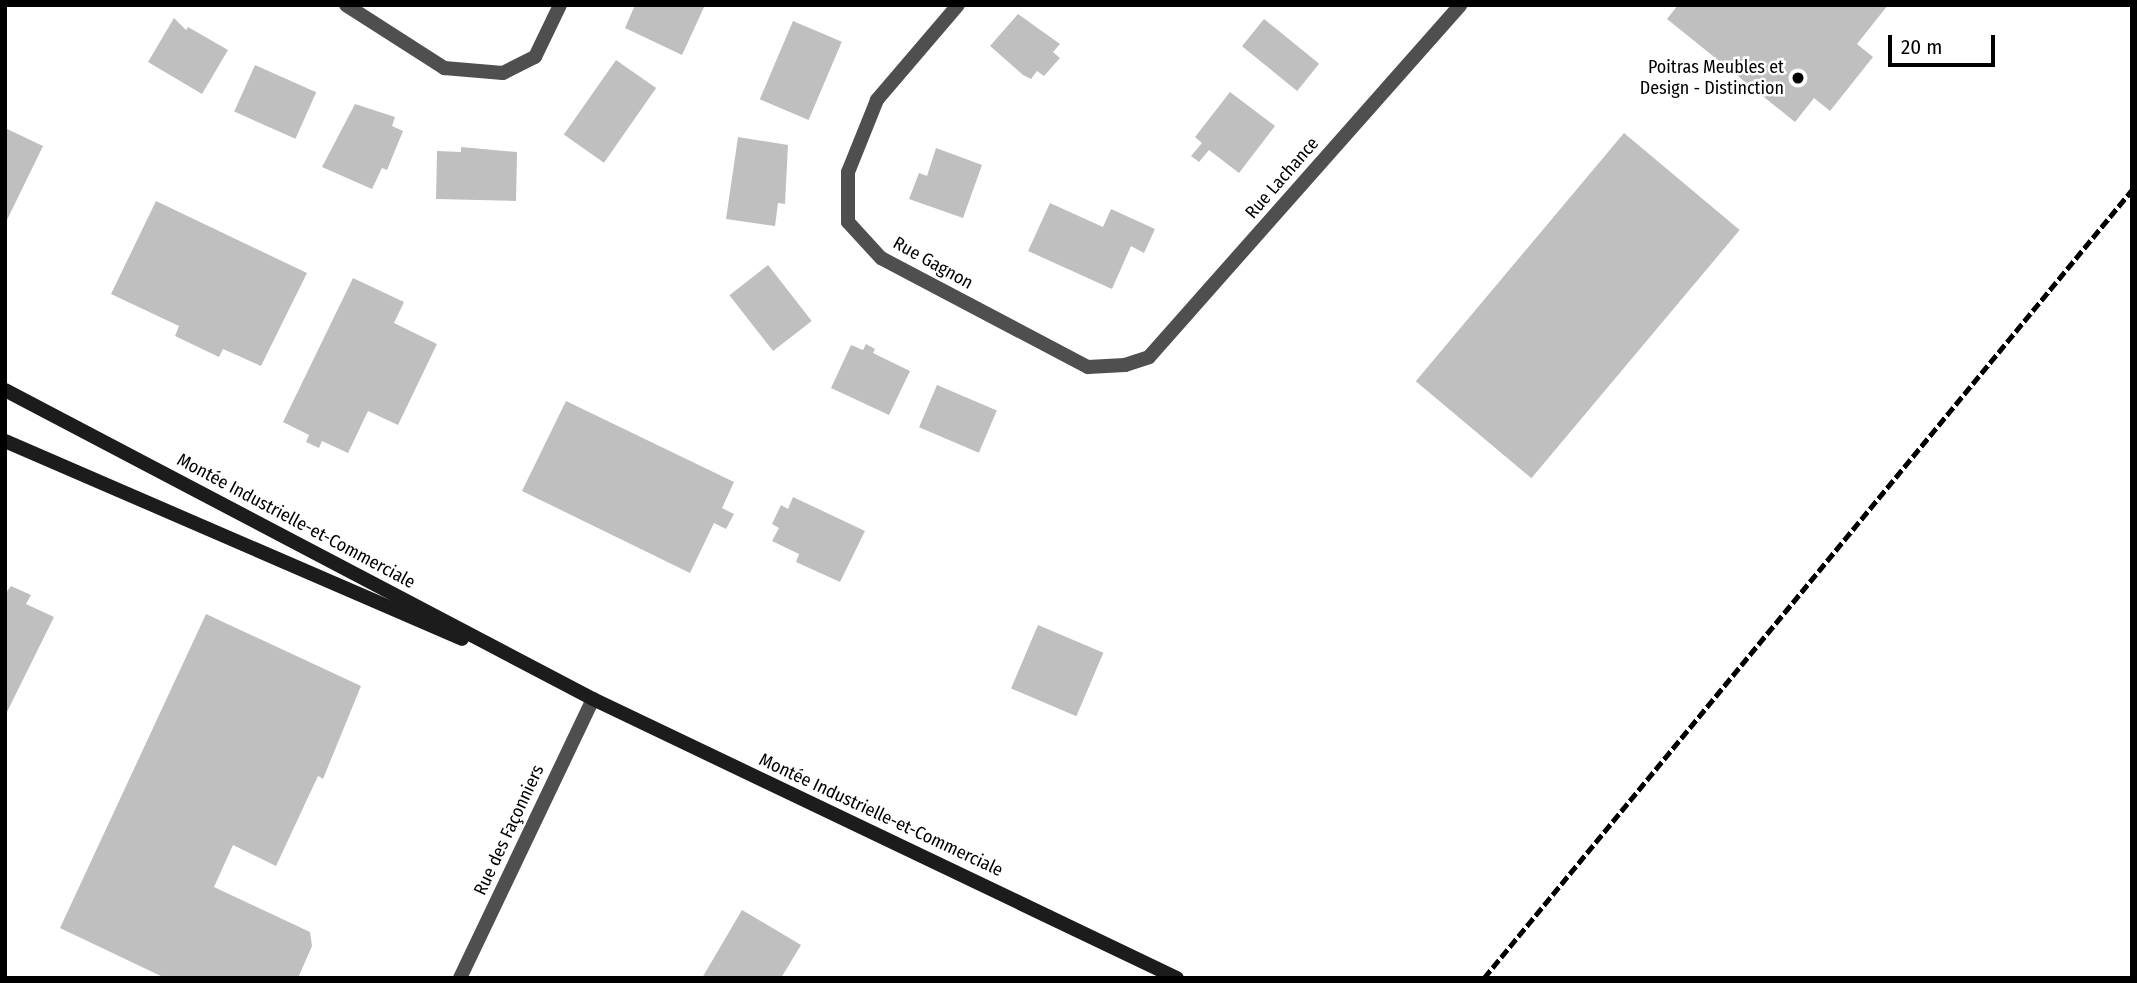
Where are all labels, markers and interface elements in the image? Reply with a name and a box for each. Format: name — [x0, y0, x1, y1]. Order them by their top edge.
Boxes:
scale bar — [1892, 21, 1999, 65]
text: 20 m — [1901, 34, 1942, 60]
place label: Poitras Meubles et Design - Distinction — [1640, 57, 1784, 100]
marker: Poitras Meubles et Design - Distinction — [1790, 70, 1806, 86]
street label: Rue Lachance — [1241, 133, 1323, 223]
street label: Rue Gagnon — [889, 232, 977, 294]
street label: Montée Industrielle-et-Commerciale — [173, 449, 419, 593]
street label: Montée Industrielle-et-Commerciale — [756, 749, 1006, 881]
street label: Rue des Façonniers — [469, 761, 549, 899]

